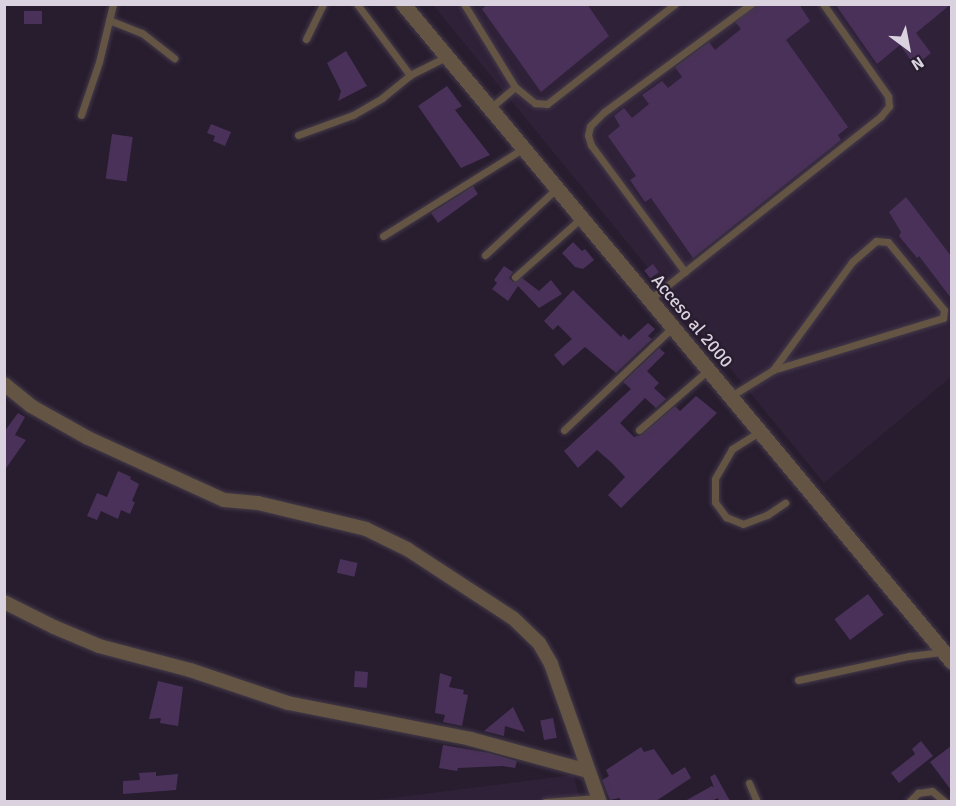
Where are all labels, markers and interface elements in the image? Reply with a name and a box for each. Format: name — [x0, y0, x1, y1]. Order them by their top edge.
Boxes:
north arrow — [878, 18, 938, 78]
text: N — [908, 52, 928, 75]
street label: Acceso al 2000 — [647, 270, 737, 372]

